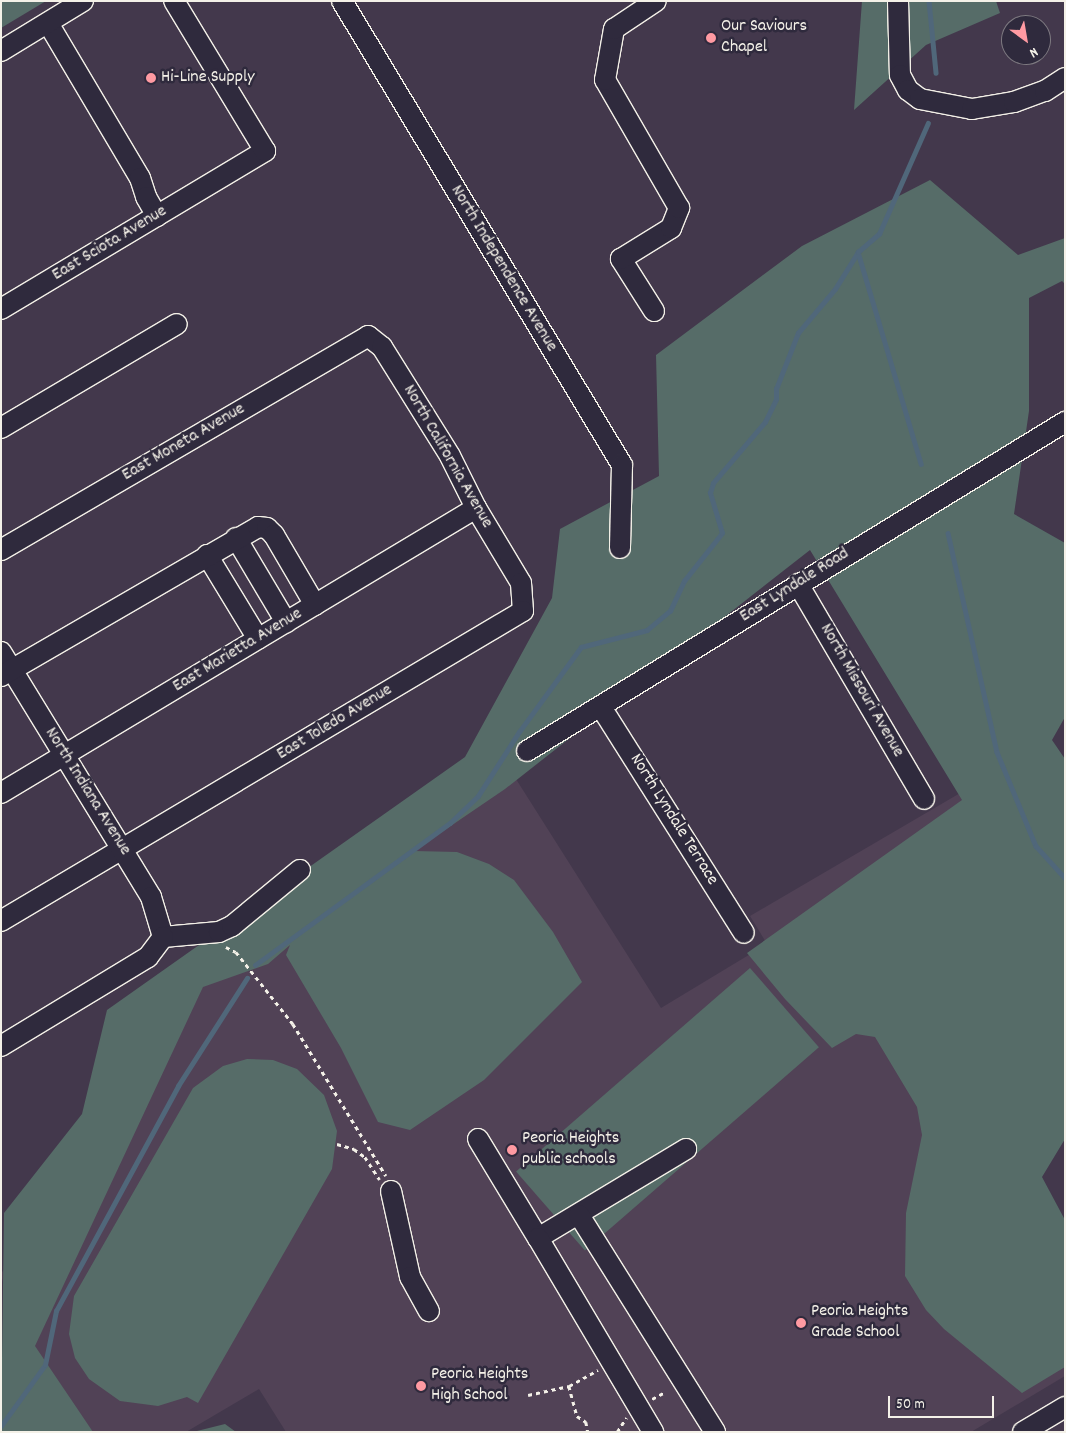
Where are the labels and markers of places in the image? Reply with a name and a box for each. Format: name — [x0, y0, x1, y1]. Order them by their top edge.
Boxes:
place label: Our Saviours Chapel — [721, 17, 807, 59]
marker: Our Saviours Chapel — [705, 32, 717, 44]
place label: Hi-Line Supply — [161, 67, 255, 89]
marker: Hi-Line Supply — [145, 72, 157, 84]
place label: Peoria Heights public schools — [522, 1129, 619, 1172]
marker: Peoria Heights public schools — [506, 1144, 518, 1156]
place label: Peoria Heights Grade School — [811, 1302, 908, 1345]
marker: Peoria Heights Grade School — [795, 1317, 807, 1329]
place label: Peoria Heights High School — [431, 1365, 528, 1408]
marker: Peoria Heights High School — [415, 1380, 427, 1392]

